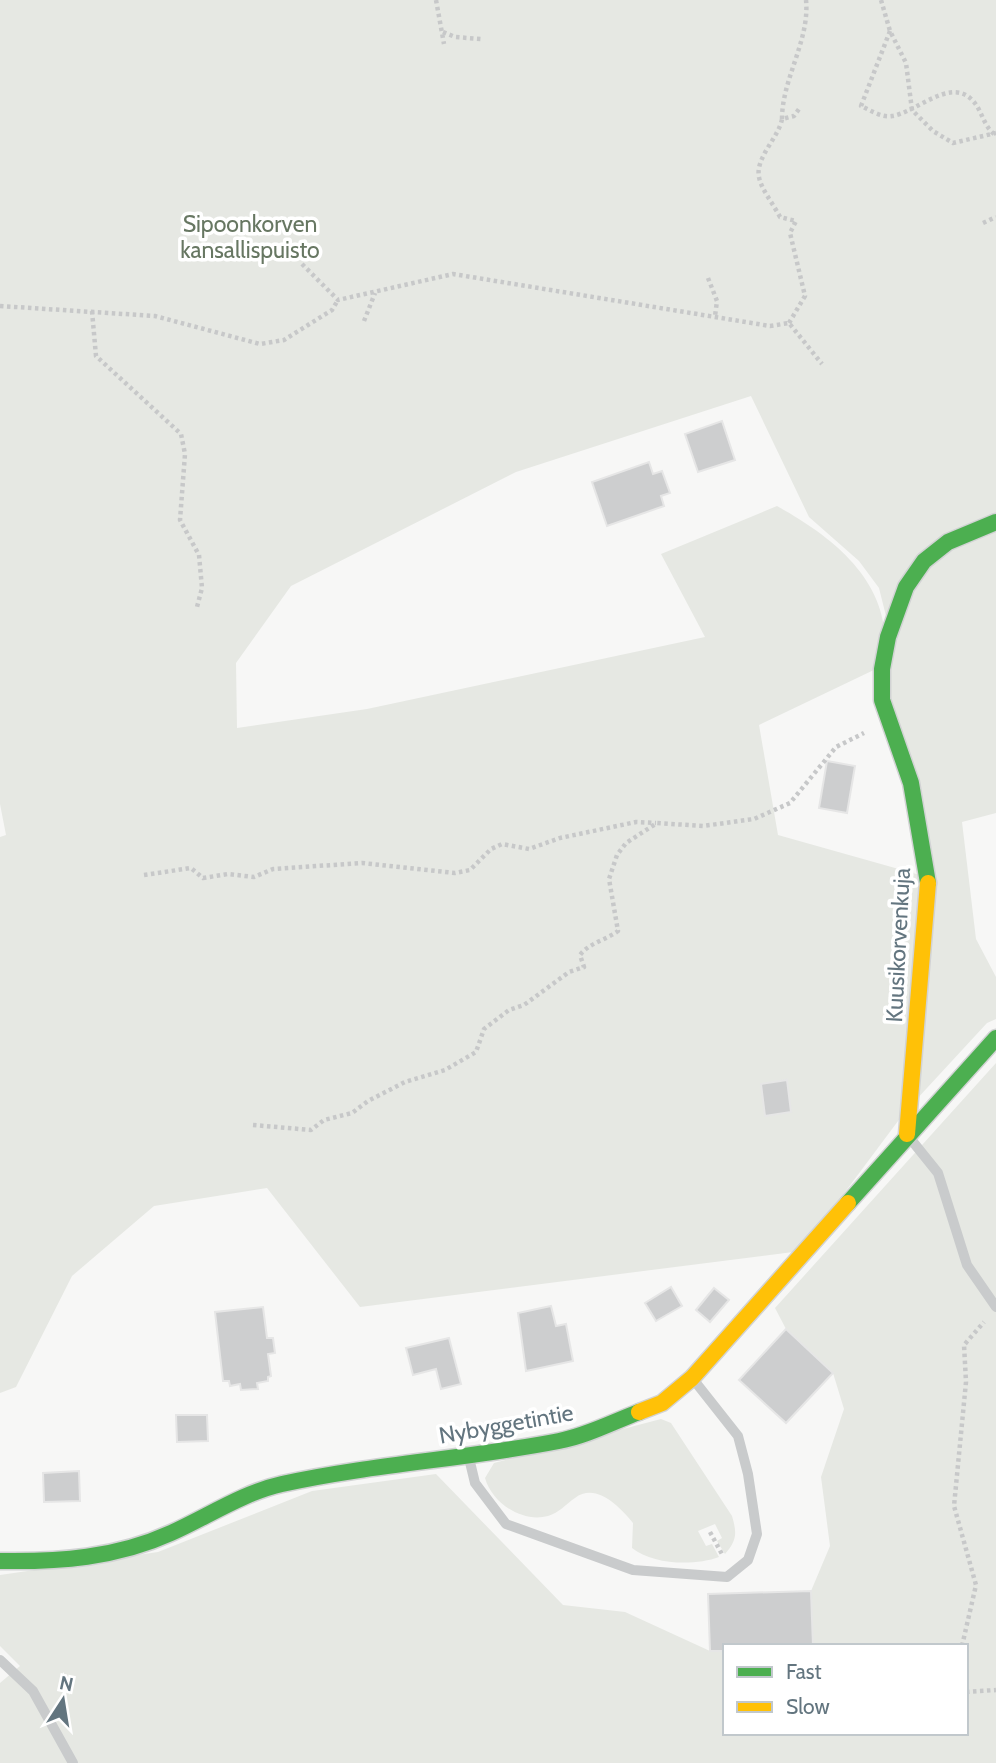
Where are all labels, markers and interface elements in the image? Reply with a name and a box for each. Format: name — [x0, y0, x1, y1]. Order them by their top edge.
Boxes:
park label: Sipoonkorven kansallispuisto — [180, 210, 320, 264]
street label: Kuusikorvenkuja — [880, 867, 916, 1023]
street label: Nybyggetintie — [437, 1398, 576, 1450]
legend — [723, 1644, 968, 1735]
text: Fast — [786, 1659, 822, 1684]
north arrow — [28, 1665, 98, 1735]
text: N — [57, 1671, 75, 1697]
text: Slow — [786, 1694, 830, 1719]

